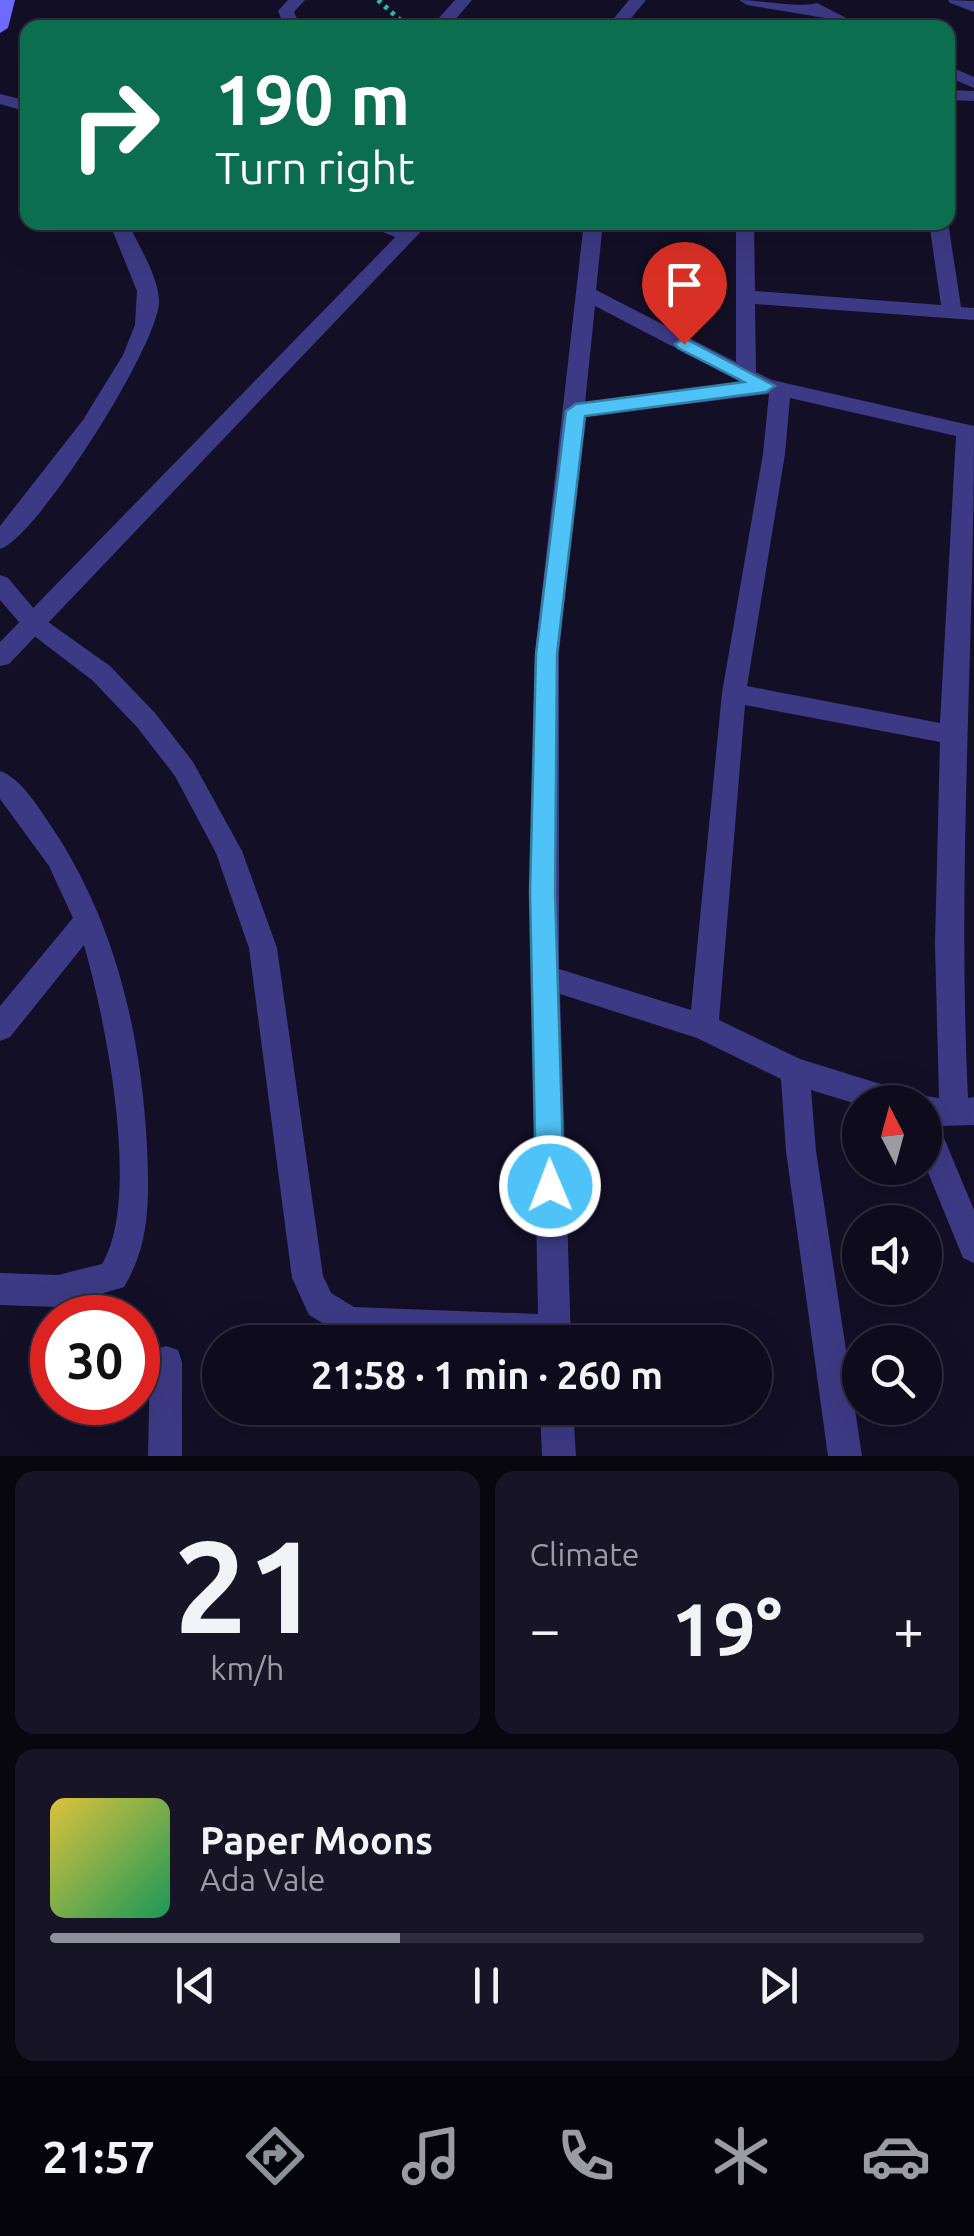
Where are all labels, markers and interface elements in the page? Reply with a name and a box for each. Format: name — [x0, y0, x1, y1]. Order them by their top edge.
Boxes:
icon: right — [50, 60, 180, 190]
text: 190 m — [215, 60, 410, 138]
text: Turn right — [215, 142, 415, 193]
pin — [642, 242, 727, 345]
icon: arrive — [657, 257, 712, 312]
north arrow — [842, 1085, 942, 1185]
map controls — [842, 1085, 942, 1425]
position arrow — [498, 1134, 602, 1238]
button: sound — [842, 1205, 942, 1305]
speed limit sign: 30 — [30, 1295, 160, 1425]
button: search — [842, 1325, 942, 1425]
text: 21:58 · 1 min · 260 m — [311, 1354, 663, 1396]
text: 21 — [174, 1512, 321, 1658]
text: Climate — [530, 1536, 640, 1572]
text: 19° — [671, 1586, 782, 1670]
text: − — [530, 1598, 561, 1659]
text: + — [893, 1598, 924, 1659]
text: km/h — [210, 1650, 284, 1686]
text: Paper Moons — [200, 1819, 433, 1861]
text: Ada Vale — [200, 1861, 326, 1897]
icon: previous — [168, 1958, 223, 2013]
icon: pause — [459, 1958, 514, 2013]
icon: next — [751, 1958, 806, 2013]
icon: directions — [240, 2121, 310, 2191]
icon: music — [396, 2121, 466, 2191]
icon: phone — [551, 2121, 621, 2191]
icon: climate — [706, 2121, 776, 2191]
icon: car — [861, 2121, 931, 2191]
text: 21:57 — [43, 2131, 155, 2182]

